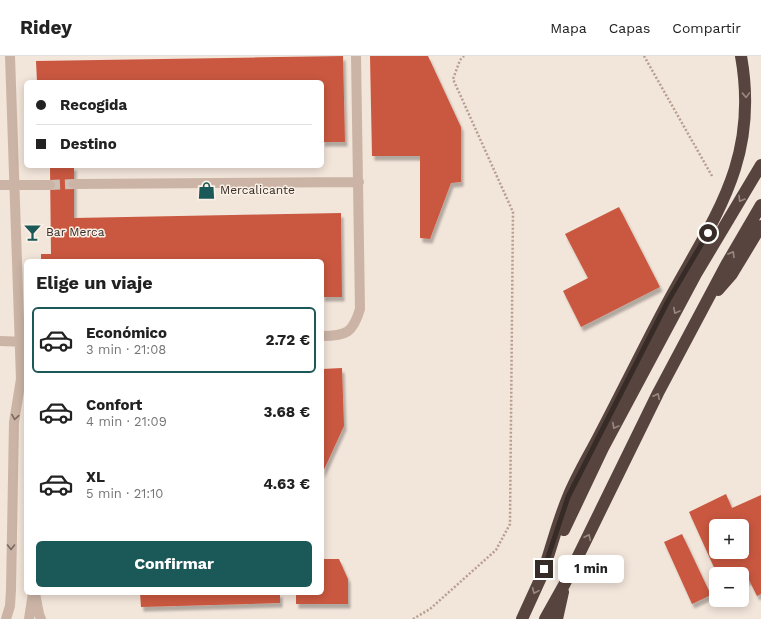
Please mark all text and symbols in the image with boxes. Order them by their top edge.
text: Ridey [20,16,72,39]
text: Mapa [550,20,587,36]
text: Capas [609,20,650,36]
text: Compartir [672,20,741,36]
one-way arrow [741,92,750,98]
text: Recogida [60,96,127,114]
text: Destino [60,135,117,153]
shop icon: Mercalicante [197,180,217,200]
place label: Mercalicante [220,183,295,197]
one-way arrow [738,195,746,202]
bar icon: Bar Merca [23,222,43,242]
route start [699,224,717,242]
place label: Bar Merca [46,225,105,239]
one-way arrow [727,251,735,258]
text: Elige un viaje [36,272,153,293]
one-way arrow [674,307,681,314]
icon: car [38,322,74,358]
text: Económico [86,324,167,342]
text: 2.72 € [266,331,310,349]
text: 3 min · 21:08 [86,342,166,357]
one-way arrow [652,392,660,400]
icon: car [38,394,74,430]
text: Confort [86,396,142,414]
text: 3.68 € [263,403,310,421]
one-way arrow [11,414,20,420]
text: 4 min · 21:09 [86,414,167,429]
one-way arrow [612,422,620,429]
icon: car [38,466,74,502]
text: XL [86,468,105,486]
text: 4.63 € [263,475,310,493]
text: 5 min · 21:10 [86,486,163,501]
map controls [709,519,749,607]
button: + [709,519,749,559]
one-way arrow [583,534,591,542]
button: Confirmar [36,541,312,587]
one-way arrow [7,544,16,550]
callout: 1 min [558,555,624,583]
route end [535,560,553,578]
text: 1 min [574,561,608,576]
button: − [709,567,749,607]
one-way arrow [532,586,540,594]

